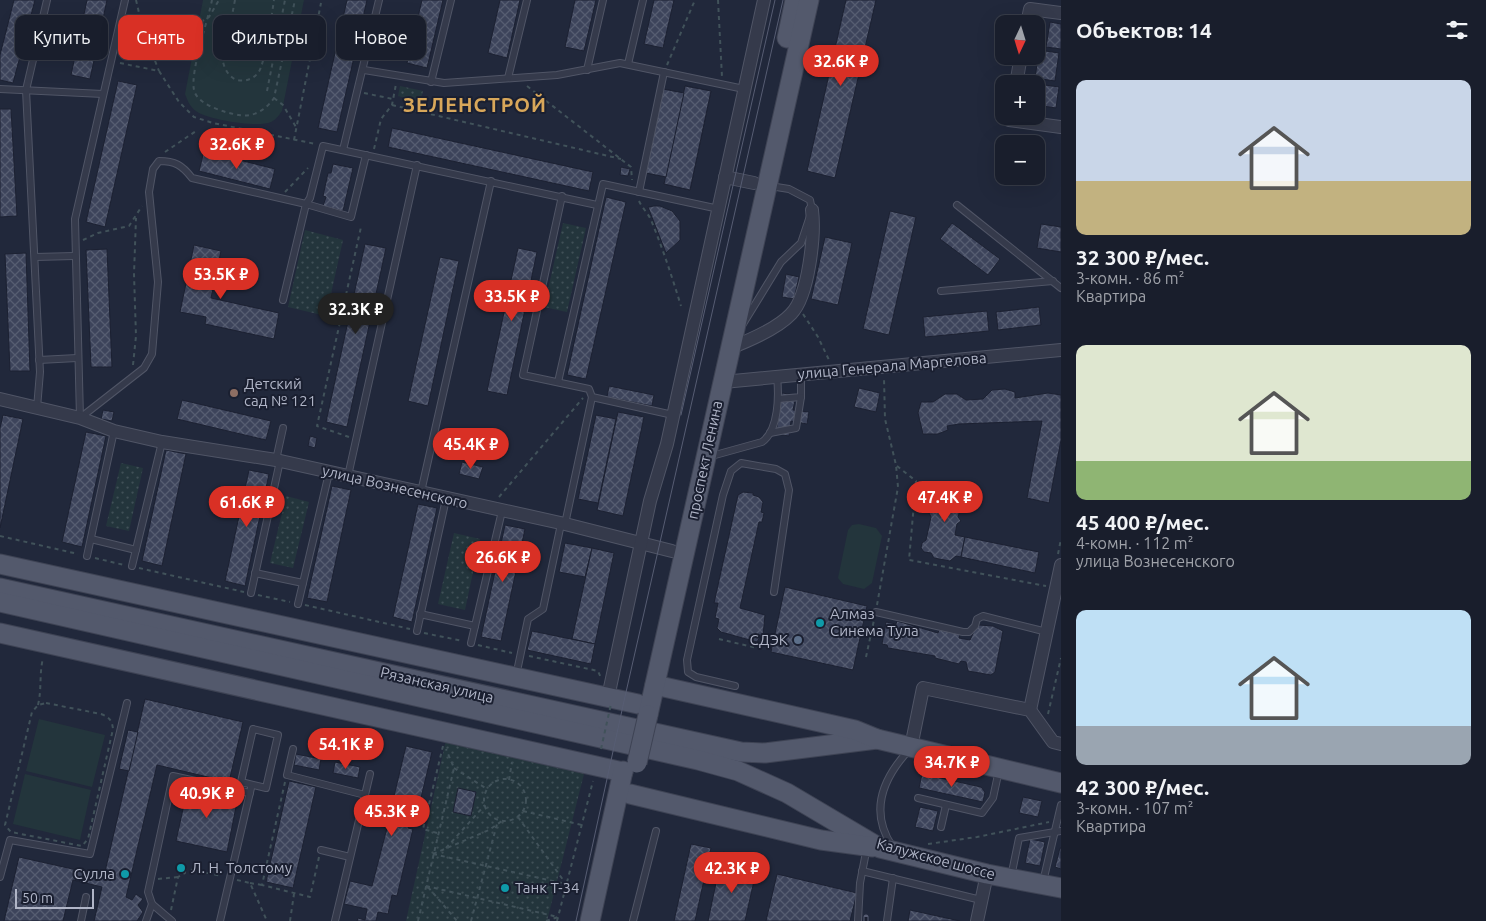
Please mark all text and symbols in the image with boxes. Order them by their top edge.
chip: Купить [15,15,108,60]
chip: Снять [118,15,203,60]
chip: Фильтры [213,15,326,60]
chip: Новое [336,15,426,60]
north arrow [995,15,1045,65]
map controls [995,15,1045,185]
icon: filters [1443,16,1471,44]
text: Объектов: 14 [1076,18,1212,42]
pin: 32.6K ₽ [795,44,887,87]
text: 32.6K ₽ [814,52,868,70]
button: + [995,75,1045,125]
district label: ЗЕЛЕНСТРОЙ [403,93,547,116]
icon: home [1229,113,1319,203]
pin: 32.6K ₽ [191,128,283,170]
text: 32.6K ₽ [210,135,264,153]
button: − [995,135,1045,185]
text: 32 300 ₽/мес. [1076,245,1209,269]
pin: 53.5K ₽ [175,258,267,300]
text: 53.5K ₽ [194,265,248,283]
text: 3-комн. · 86 m² [1076,269,1184,287]
pin: 33.5K ₽ [466,280,558,322]
text: 33.5K ₽ [485,287,539,305]
text: Квартира [1076,287,1146,305]
pin: 32.3K ₽ [310,292,402,335]
text: 32.3K ₽ [329,300,383,318]
street label: улица Генерала Маргелова [797,349,987,382]
place label: Детский сад № 121 [244,375,316,409]
icon: home [1229,378,1319,468]
marker: Детский сад № 121 [228,387,240,399]
street label: проспект Ленина [684,399,725,521]
pin: 45.4K ₽ [425,428,517,470]
text: 45.4K ₽ [444,435,498,453]
street label: улица Вознесенского [321,461,470,512]
pin: 47.4K ₽ [899,480,991,523]
pin: 61.6K ₽ [201,486,293,528]
text: 47.4K ₽ [918,488,972,506]
text: 61.6K ₽ [220,493,274,511]
text: 45 400 ₽/мес. [1076,510,1209,534]
text: 4-комн. · 112 m² [1076,534,1193,552]
pin: 26.6K ₽ [457,540,549,583]
text: 26.6K ₽ [476,548,530,566]
text: улица Вознесенского [1076,552,1235,570]
place label: Алмаз Синема Тула [830,605,919,639]
marker: Алмаз Синема Тула [814,617,826,629]
place label: СДЭК [750,631,788,648]
marker: СДЭК [792,634,804,646]
icon: home [1229,643,1319,733]
street label: Рязанская улица [379,663,495,706]
pin: 54.1K ₽ [300,728,392,770]
text: 54.1K ₽ [319,735,373,753]
pin: 34.7K ₽ [906,746,998,788]
text: 34.7K ₽ [925,753,979,771]
text: 42 300 ₽/мес. [1076,775,1209,799]
pin: 40.9K ₽ [161,776,253,819]
text: 40.9K ₽ [180,784,234,802]
pin: 45.3K ₽ [346,794,438,837]
text: 3-комн. · 107 m² [1076,799,1193,817]
text: 45.3K ₽ [365,802,419,820]
text: Квартира [1076,817,1146,835]
street label: Калужское шоссе [875,835,997,882]
pin: 42.3K ₽ [686,852,778,894]
place label: Л. Н. Толстому [191,859,292,876]
text: 42.3K ₽ [705,859,759,877]
marker: Л. Н. Толстому [175,862,187,874]
place label: Сулла [74,865,115,882]
marker: Сулла [119,868,131,880]
place label: Танк Т-34 [515,879,579,896]
marker: Танк Т-34 [499,882,511,894]
scale bar [15,886,94,909]
text: 50 m [22,890,53,906]

